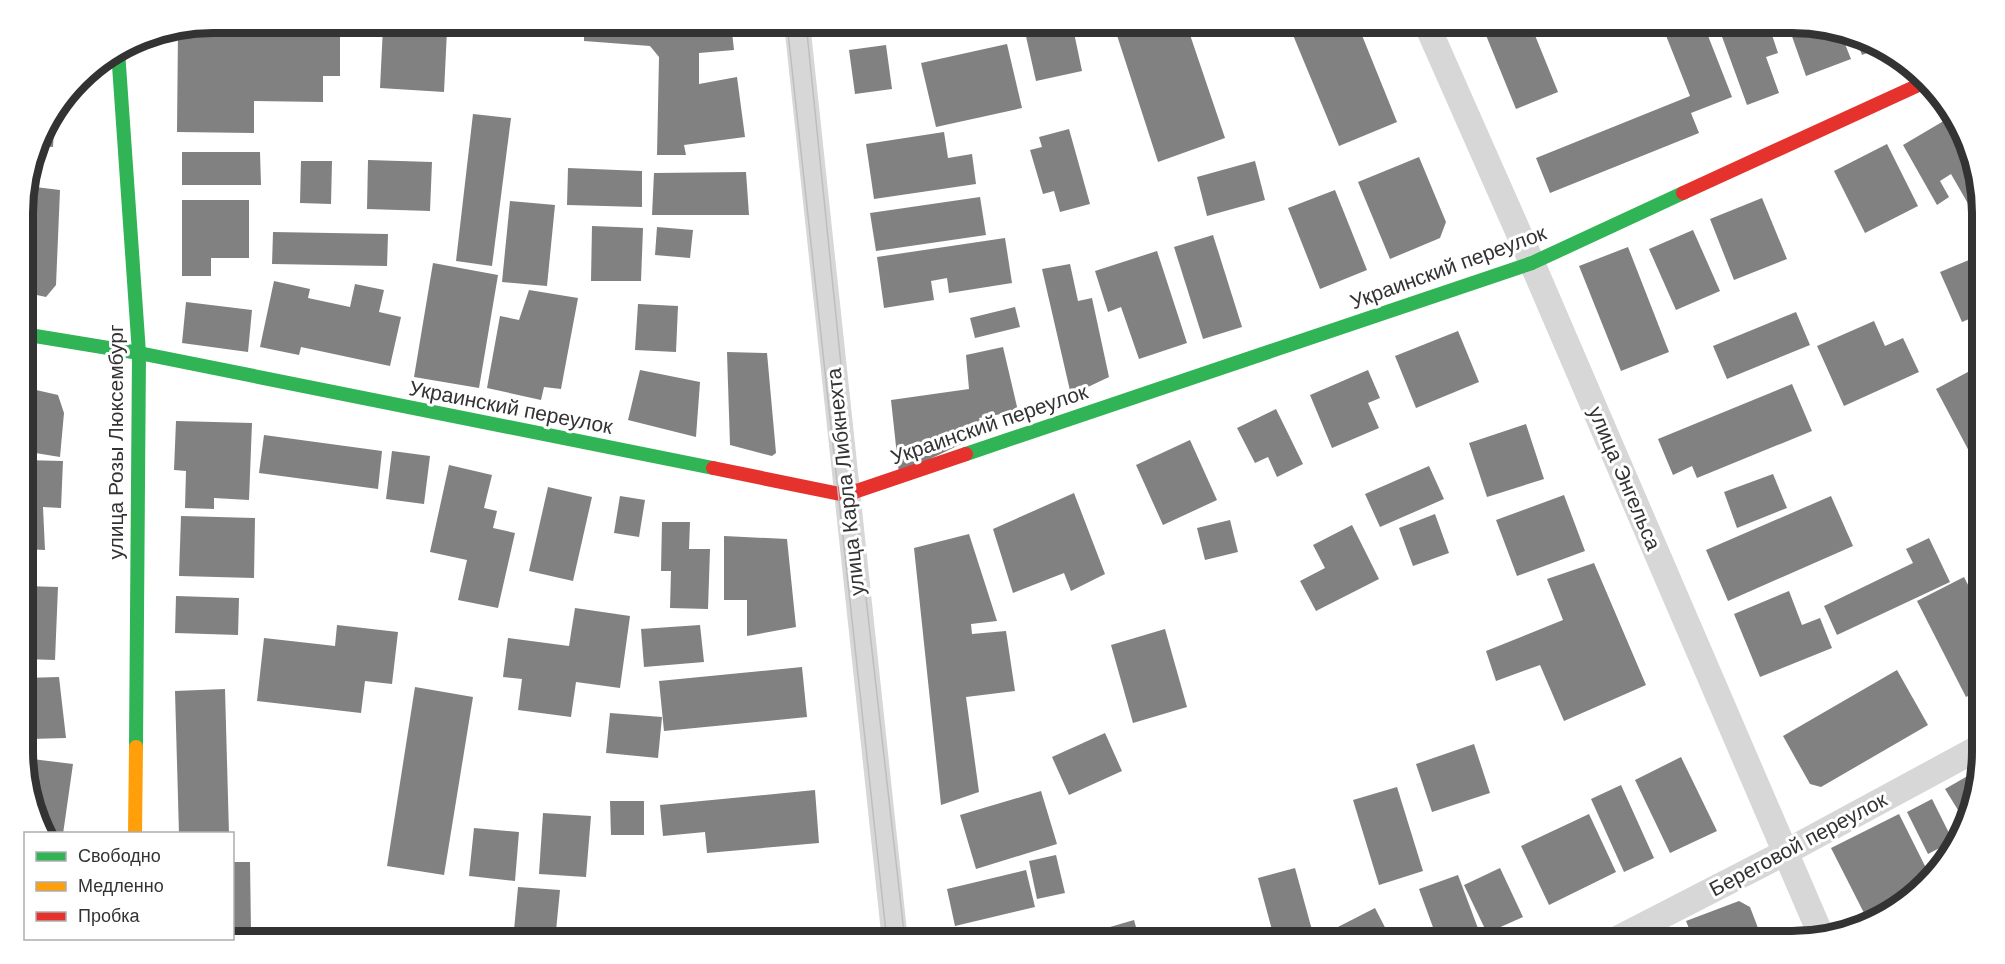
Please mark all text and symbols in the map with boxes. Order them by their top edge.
street label: Украинский переулок [1347,221,1550,313]
street label: улица Розы Люксембург [104,324,127,560]
street label: улица Карла Либкнехта [822,367,868,597]
street label: Украинский переулок [407,376,615,438]
street label: Украинский переулок [887,379,1091,469]
street label: улица Энгельса [1584,403,1666,554]
street label: Береговой переулок [1705,787,1891,900]
legend [24,832,234,940]
text: Свободно [78,846,161,866]
text: Медленно [78,876,164,896]
text: Пробка [78,906,141,926]

